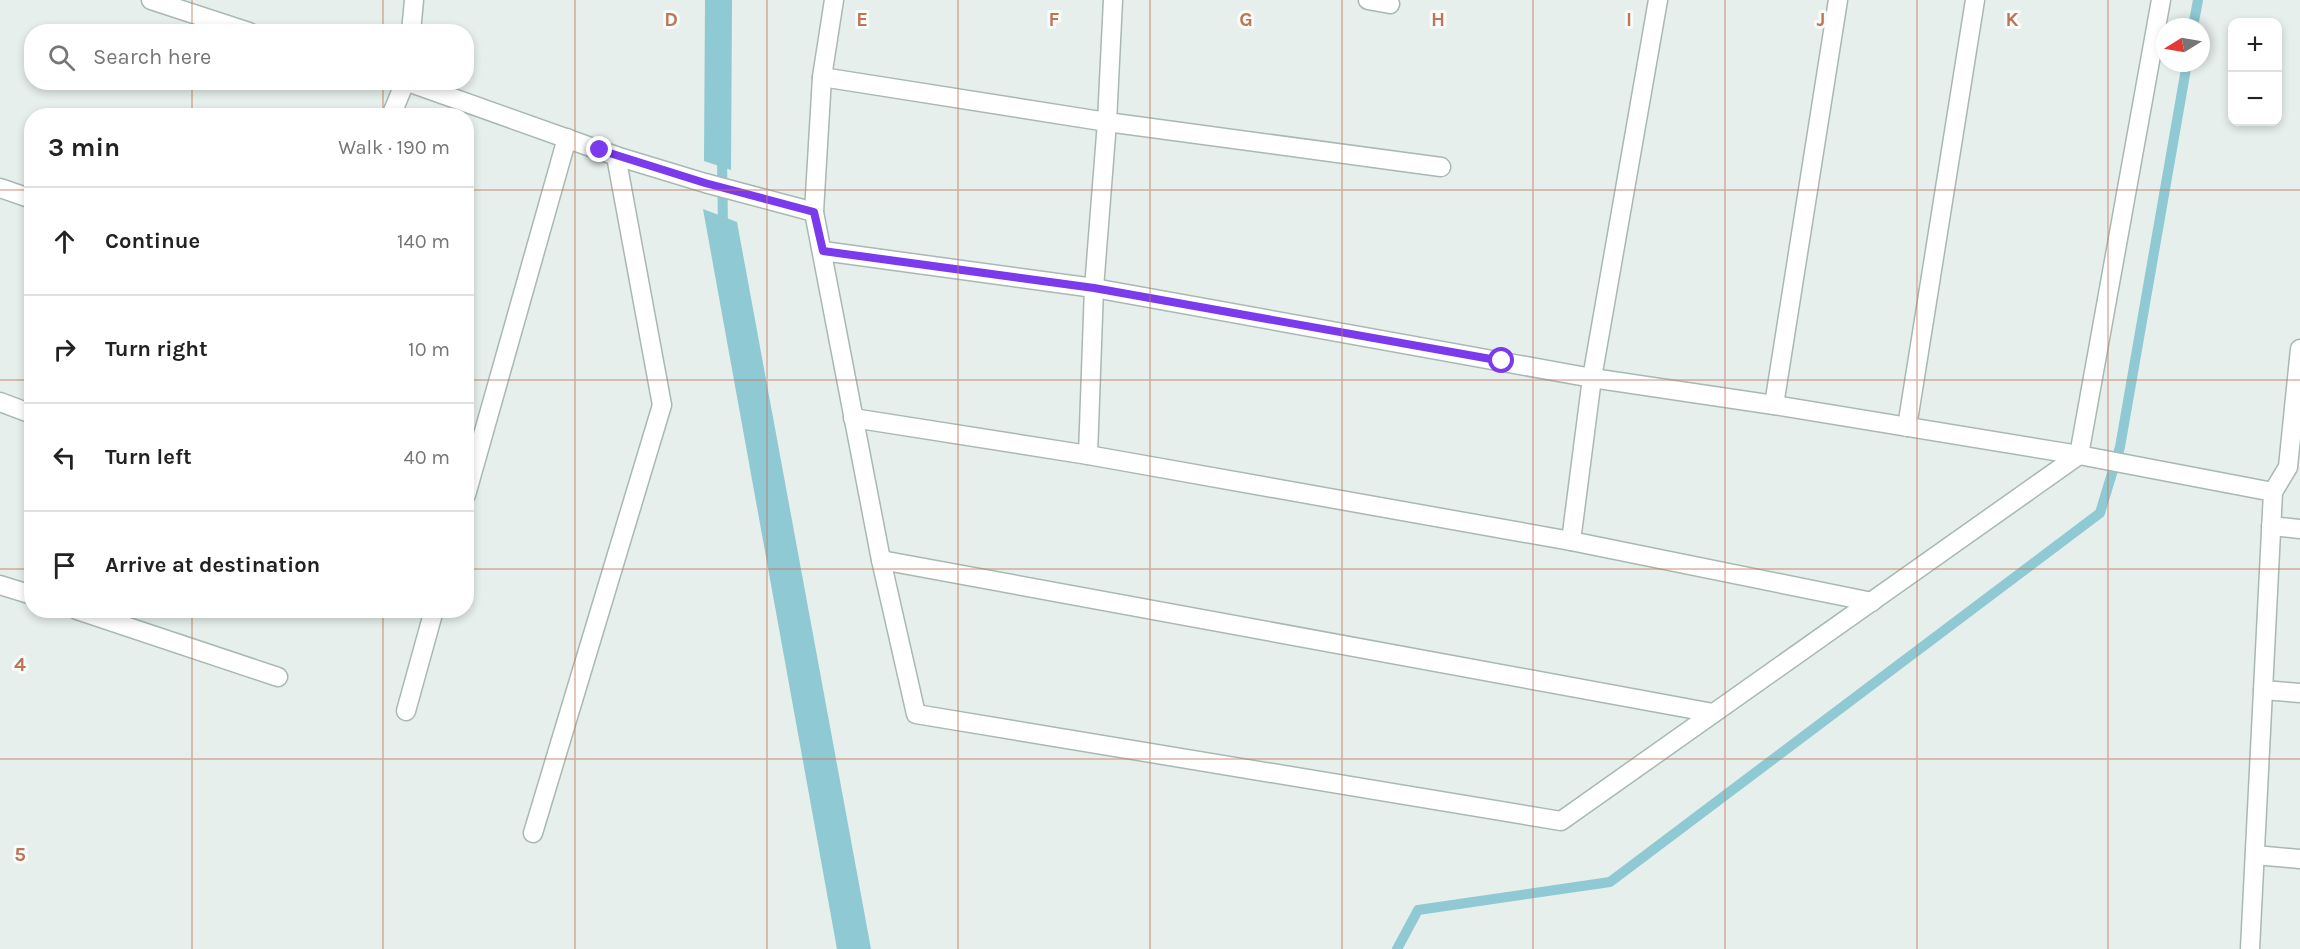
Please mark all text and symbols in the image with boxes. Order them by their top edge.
text: D [664,8,678,31]
text: E [856,8,868,31]
text: F [1049,8,1060,31]
text: G [1239,8,1253,31]
text: H [1431,8,1445,31]
text: I [1626,8,1632,31]
text: J [1817,8,1825,31]
text: K [2005,8,2019,31]
north arrow [2156,18,2210,72]
map controls [2228,18,2282,126]
button: + [2228,18,2282,72]
search box [24,24,474,90]
icon: search [45,41,78,74]
text: Search here [93,44,211,70]
button: − [2228,72,2282,126]
text: 3 min [48,132,120,163]
text: Walk · 190 m [338,136,450,159]
route end [586,136,612,162]
icon: ahead [48,225,81,258]
text: Continue [105,228,200,254]
text: 140 m [397,230,450,253]
icon: right [48,333,81,366]
text: Turn right [105,336,208,362]
text: 10 m [408,338,450,361]
route start [1488,347,1514,373]
icon: left [48,441,81,474]
text: Turn left [105,444,192,470]
text: 40 m [404,446,450,469]
icon: arrive [48,549,81,582]
text: Arrive at destination [105,552,320,578]
text: 4 [14,653,26,676]
text: 5 [14,843,26,866]

